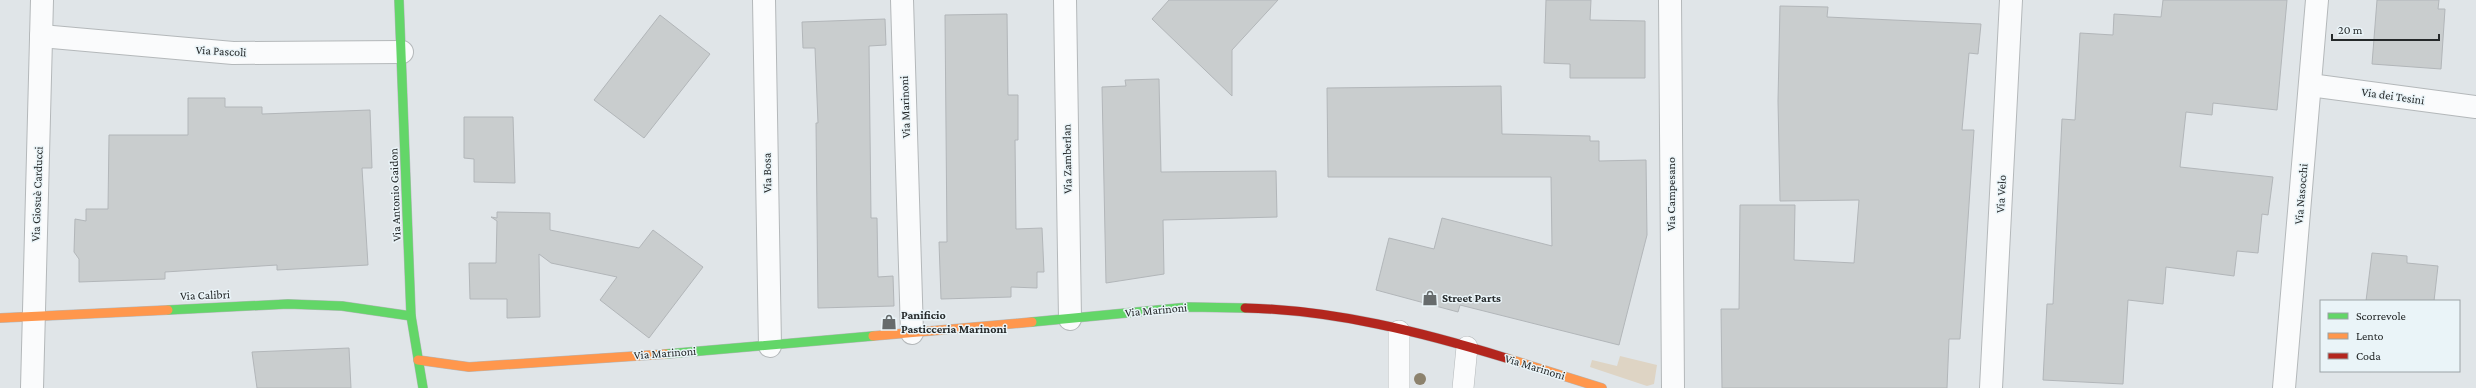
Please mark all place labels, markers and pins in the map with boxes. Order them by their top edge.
shop icon: Street Parts [1421,289,1439,307]
place label: Street Parts [1442,291,1501,305]
place label: Panificio Pasticceria Marinoni [901,308,1007,336]
shop icon: Panificio Pasticceria Marinoni [880,313,898,331]

